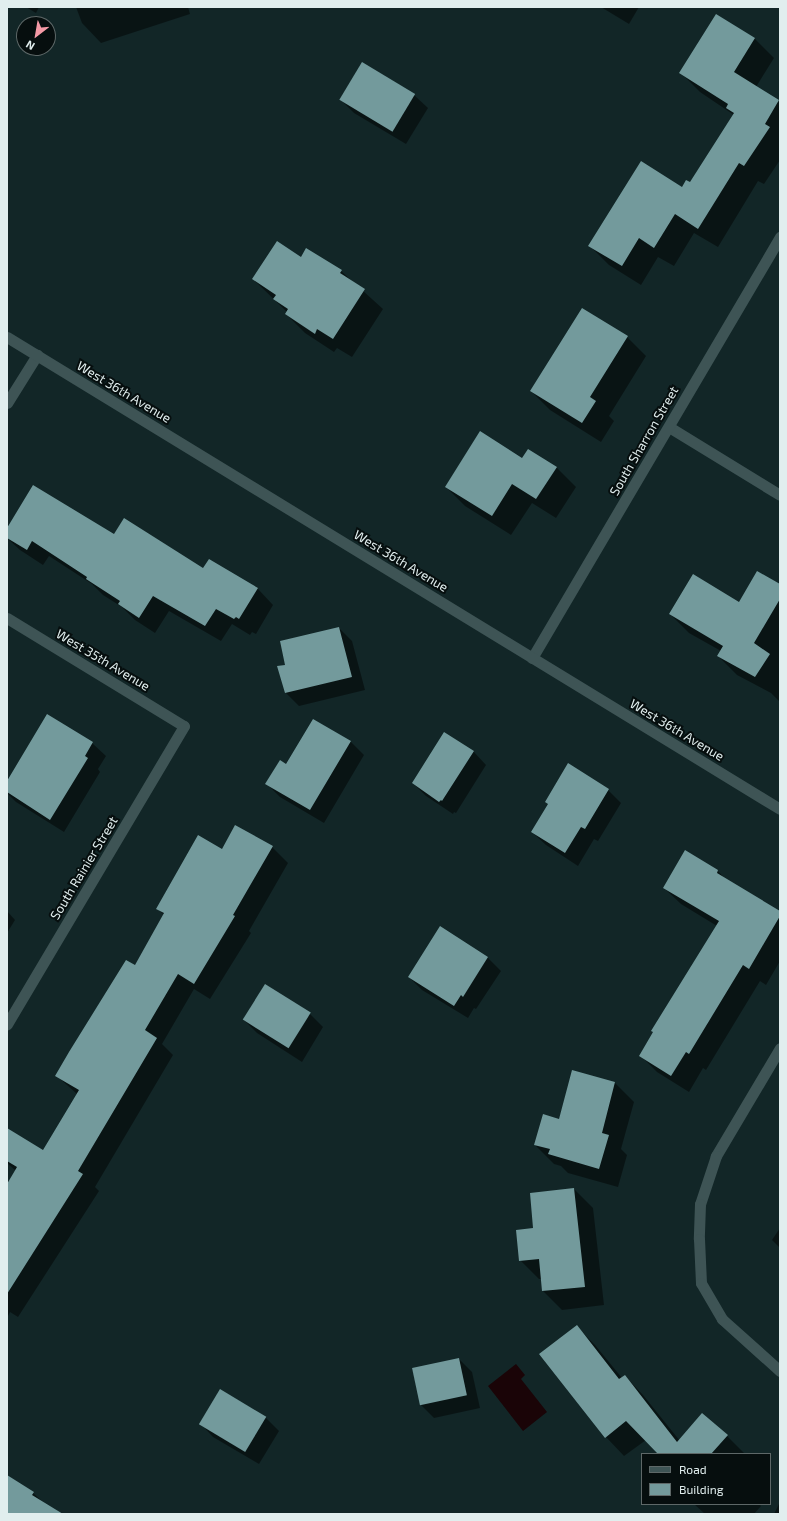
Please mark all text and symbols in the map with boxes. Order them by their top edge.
north arrow [16,16,56,56]
text: N [23,38,37,53]
street label: West 36th Avenue [74,358,174,426]
street label: South Sharron Street [606,384,682,498]
street label: West 36th Avenue [351,527,451,595]
street label: West 35th Avenue [53,626,153,694]
street label: West 36th Avenue [627,696,727,764]
street label: South Rainier Street [47,813,121,923]
legend [641,1453,771,1505]
text: Road [679,1462,707,1476]
text: Building [679,1482,723,1496]

